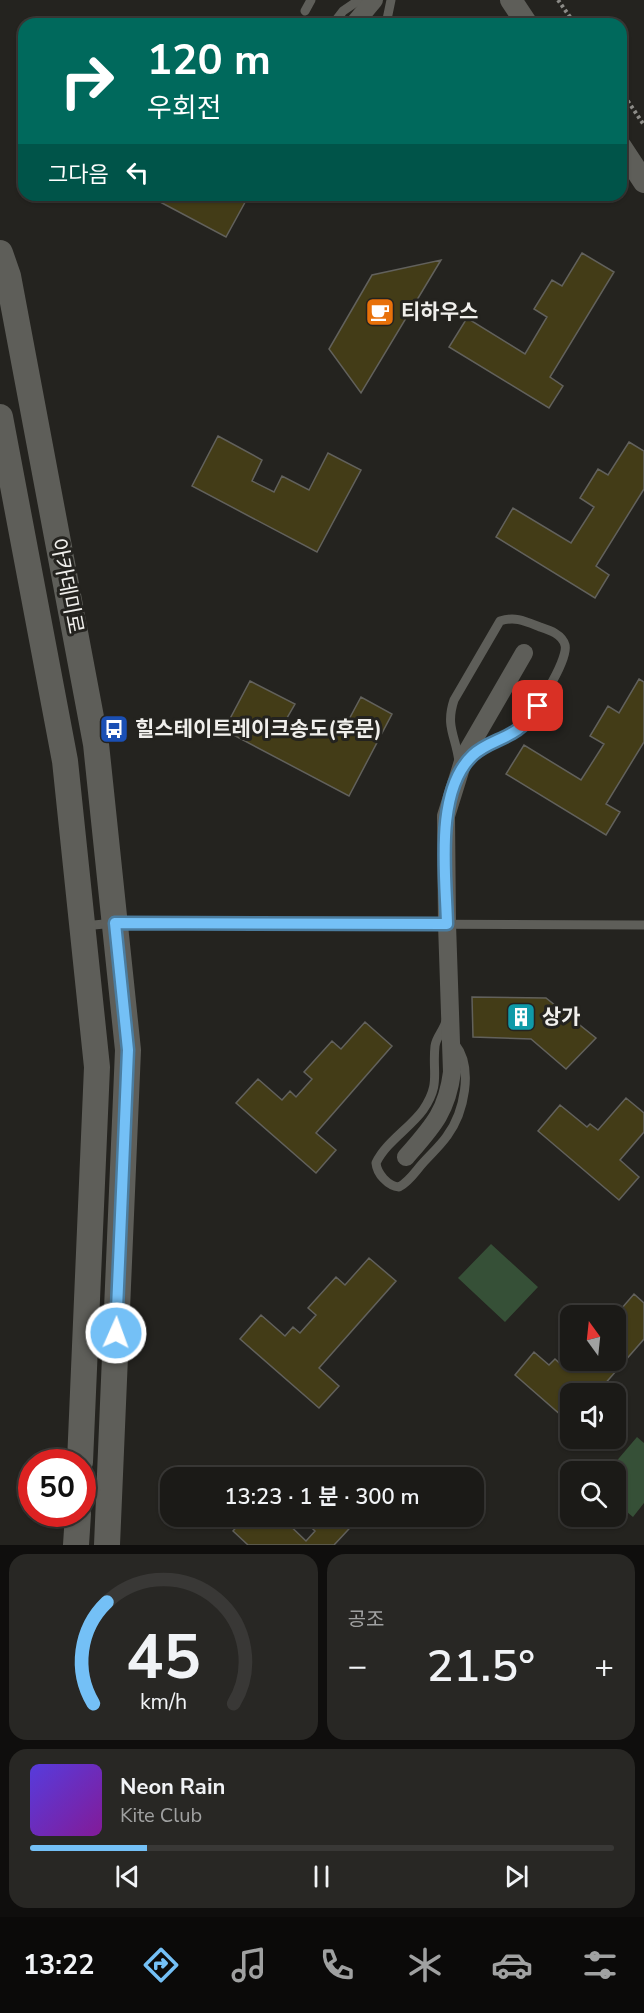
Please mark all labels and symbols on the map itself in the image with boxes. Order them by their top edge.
cafe icon: 티하우스 [364,296,396,328]
place label: 티하우스 [401,298,478,326]
street label: 아카데미로 [44,536,90,636]
pin [512,680,563,731]
bus stop icon: 힐스테이트레이크송도(후문) [98,713,130,745]
place label: 힐스테이트레이크송도(후문) [135,715,382,743]
building icon: 상가 [505,1001,537,1033]
place label: 상가 [542,1003,581,1031]
position arrow [84,1301,148,1365]
north arrow [560,1305,626,1371]
speed limit sign: 50 [18,1449,96,1527]

